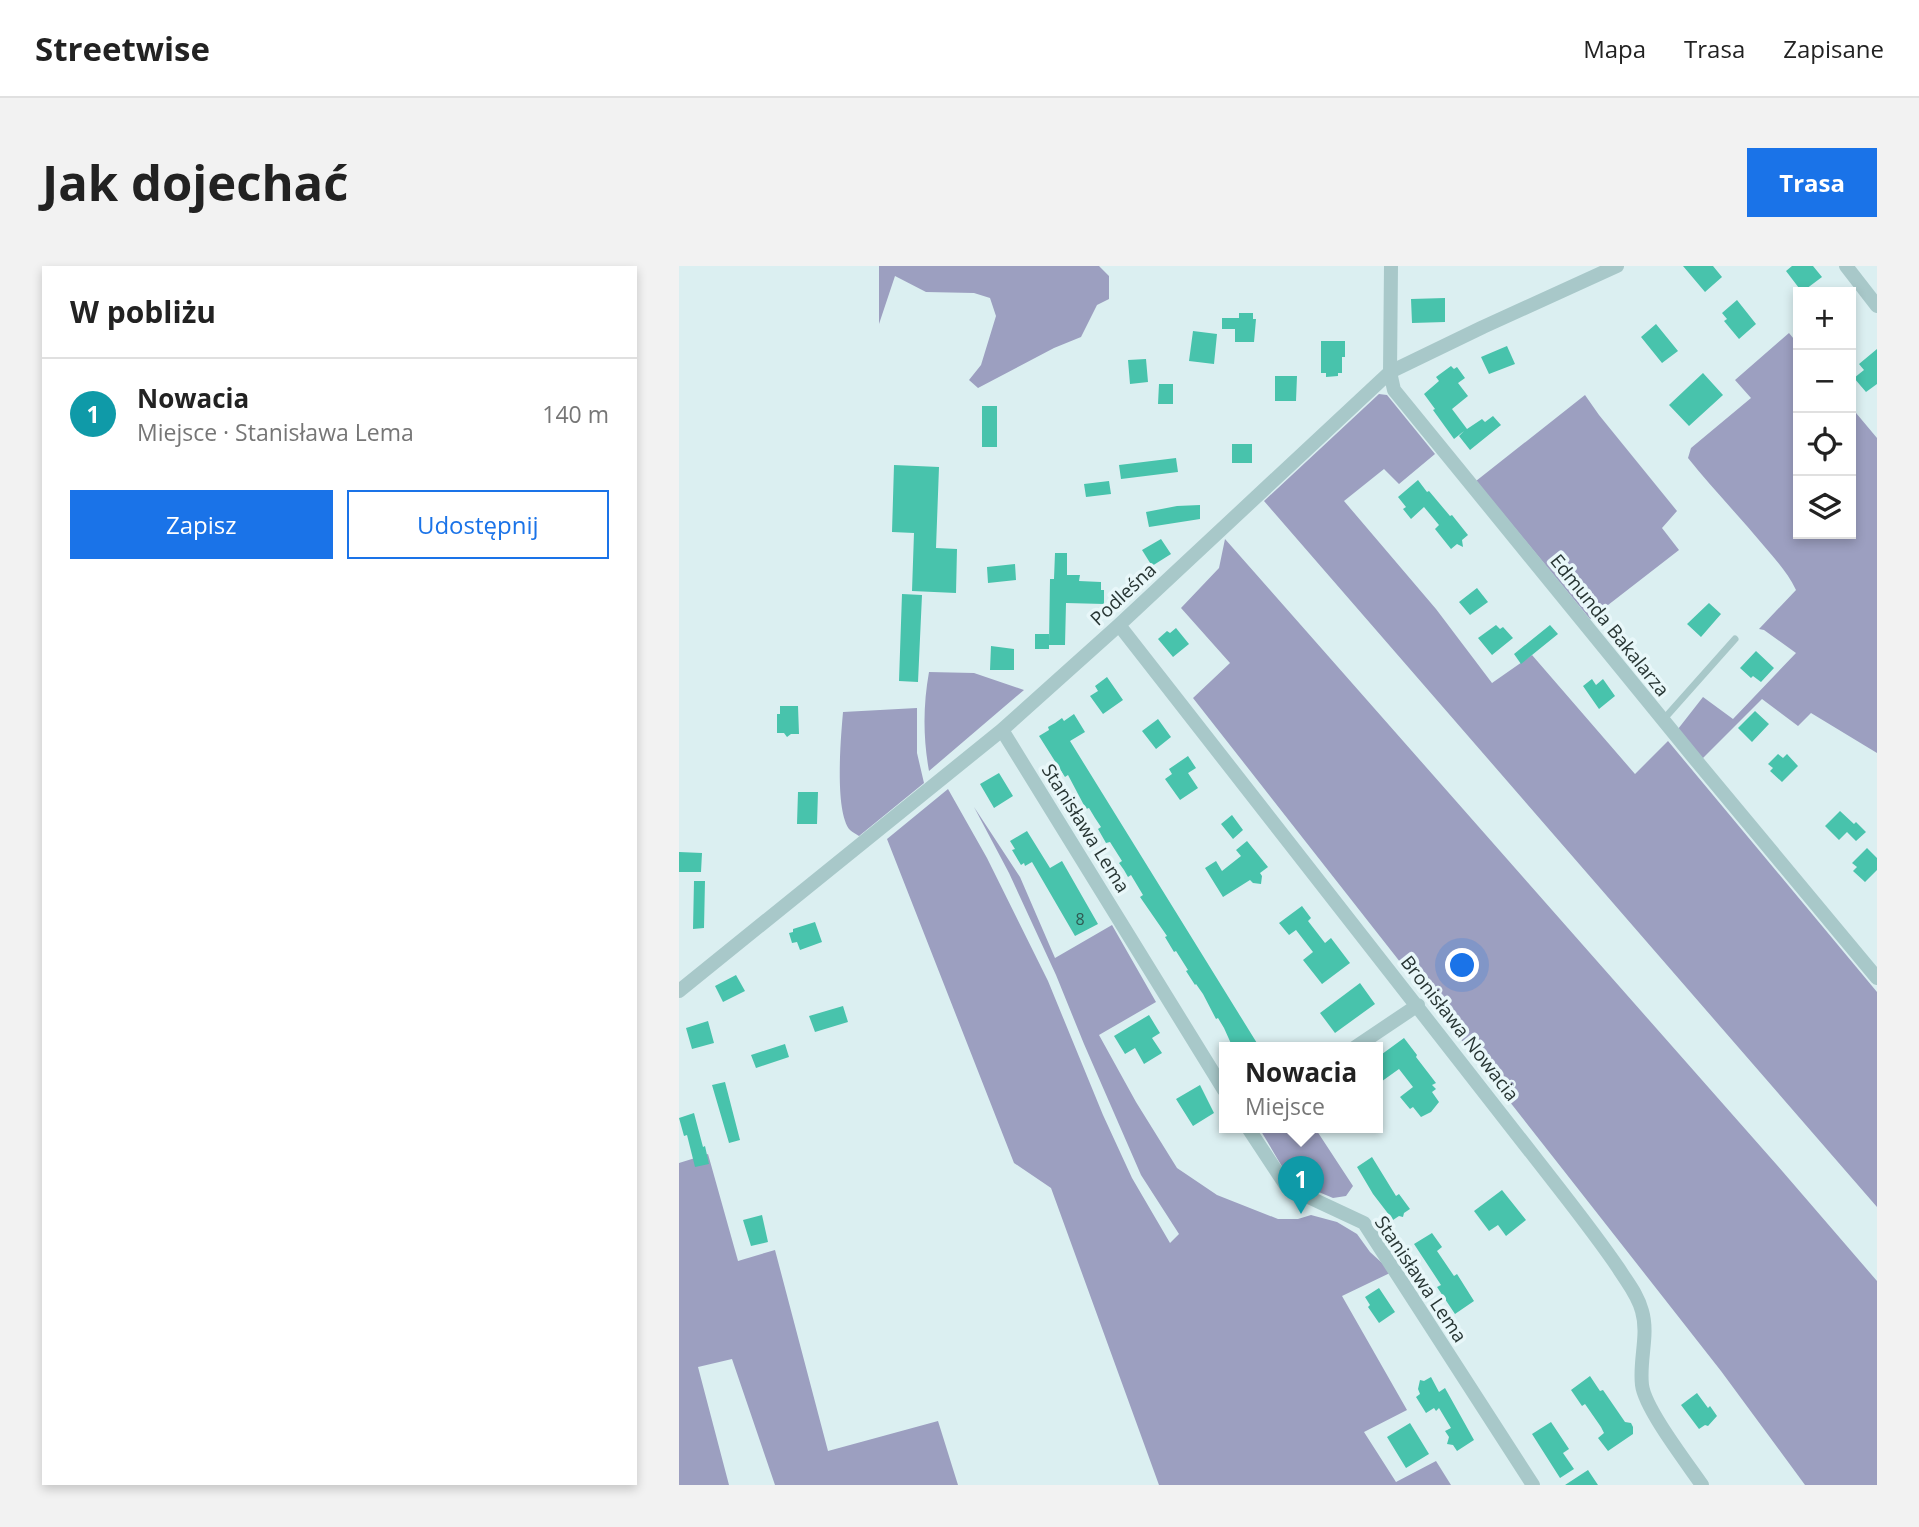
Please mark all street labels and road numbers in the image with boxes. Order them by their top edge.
street label: Edmunda Bakalarza [1544,548,1676,702]
street label: Podleśna [1084,557,1162,631]
street label: Stanisława Lema [1036,759,1136,897]
street label: Bronisława Nowacia [1395,950,1525,1106]
street label: Stanisława Lema [1369,1211,1473,1347]

